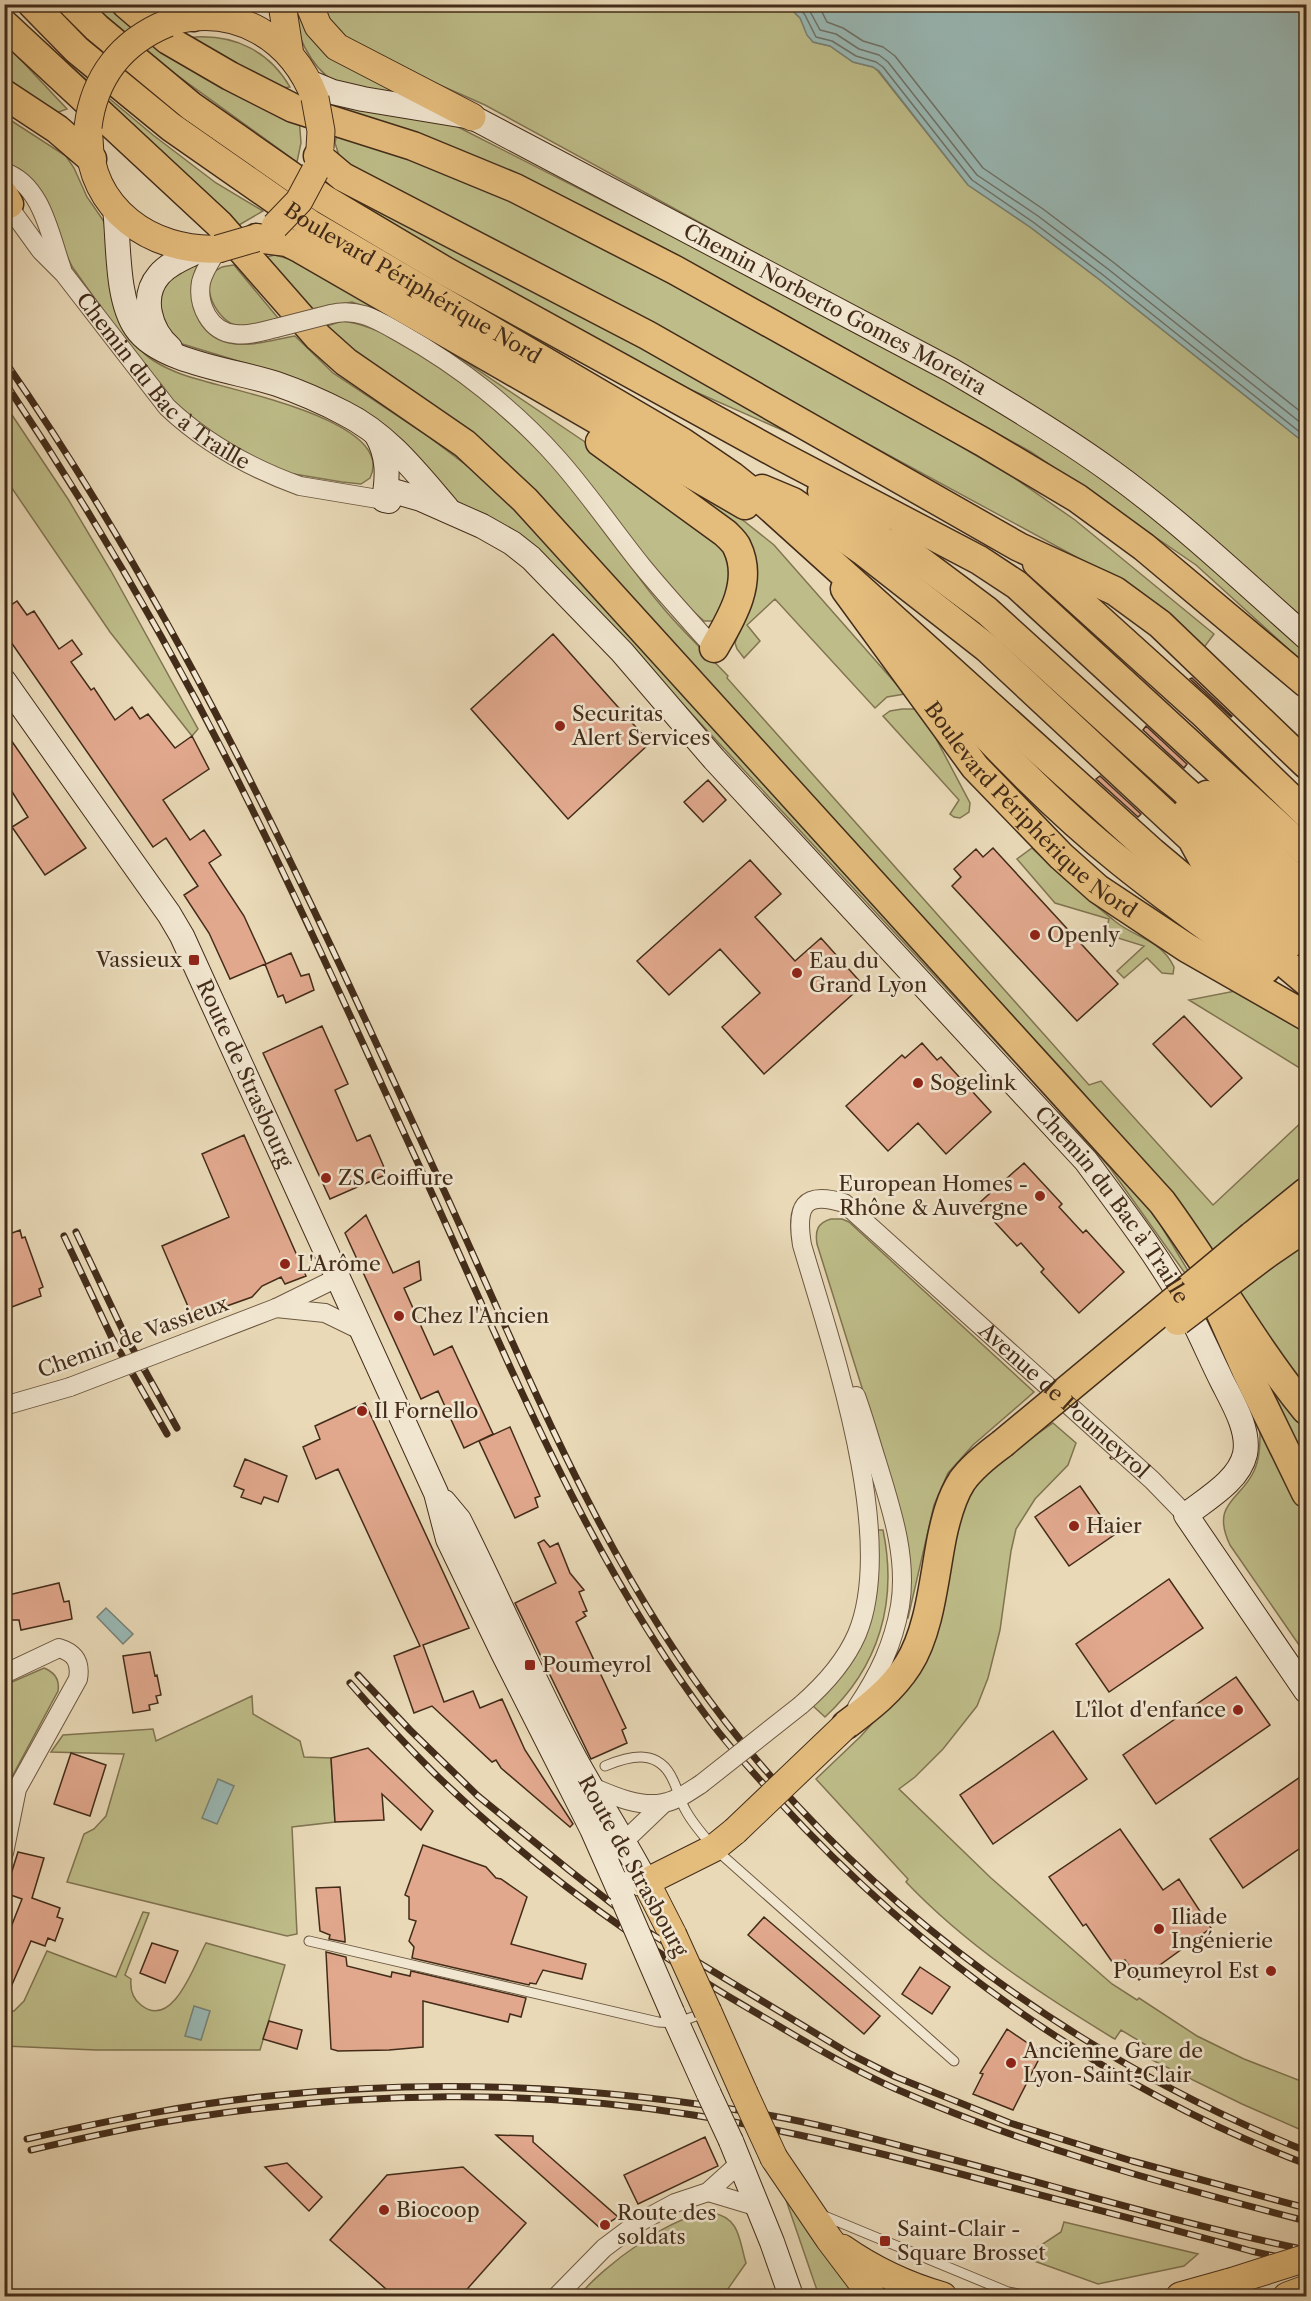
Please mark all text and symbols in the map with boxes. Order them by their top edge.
street label: Boulevard Périphérique Nord [280,197,546,369]
street label: Chemin Norberto Gomes Moreira [679,218,992,400]
street label: Chemin du Bac à Traille [71,288,254,474]
street label: Boulevard Périphérique Nord [920,697,1142,923]
place label: Securitas Alert Services [571,701,710,750]
marker: Securitas Alert Services [553,719,567,733]
place label: Openly [1047,922,1120,947]
marker: Openly [1028,928,1042,942]
place label: Vassieux [95,947,183,972]
place label: Eau du Grand Lyon [809,948,927,997]
marker: Vassieux [187,953,201,967]
marker: Eau du Grand Lyon [790,966,804,980]
street label: Route de Strasbourg [192,975,299,1172]
place label: Sogelink [930,1070,1017,1095]
marker: Sogelink [911,1076,925,1090]
street label: Chemin du Bac à Traille [1030,1101,1194,1307]
place label: ZS Coiffure [338,1165,454,1190]
marker: ZS Coiffure [319,1171,333,1185]
place label: European Homes - Rhône & Auvergne [839,1171,1028,1220]
marker: European Homes - Rhône & Auvergne [1033,1189,1047,1203]
place label: L'Arôme [297,1251,381,1276]
marker: L'Arôme [278,1257,292,1271]
street label: Chemin de Vassieux [34,1290,232,1383]
place label: Chez l'Ancien [411,1303,549,1328]
marker: Chez l'Ancien [392,1309,406,1323]
street label: Avenue de Poumeyrol [973,1317,1154,1483]
place label: Il Fornello [374,1398,478,1423]
marker: Il Fornello [355,1404,369,1418]
place label: Haier [1086,1513,1142,1538]
marker: Haier [1067,1519,1081,1533]
place label: Poumeyrol [542,1652,651,1677]
marker: Poumeyrol [523,1658,537,1672]
place label: L'îlot d'enfance [1074,1697,1226,1722]
marker: L'îlot d'enfance [1231,1703,1245,1717]
street label: Route de Strasbourg [573,1771,694,1961]
place label: Iliade Ingénierie [1171,1904,1273,1953]
marker: Iliade Ingénierie [1152,1922,1166,1936]
place label: Poumeyrol Est [1113,1958,1260,1983]
marker: Poumeyrol Est [1264,1964,1278,1978]
place label: Ancienne Gare de Lyon-Saint-Clair [1022,2038,1203,2087]
marker: Ancienne Gare de Lyon-Saint-Clair [1004,2056,1018,2070]
place label: Biocoop [396,2197,480,2222]
place label: Route des soldats [617,2200,716,2249]
marker: Biocoop [377,2203,391,2217]
place label: Saint-Clair - Square Brosset [897,2216,1046,2265]
marker: Route des soldats [598,2218,612,2232]
marker: Saint-Clair - Square Brosset [878,2234,892,2248]

